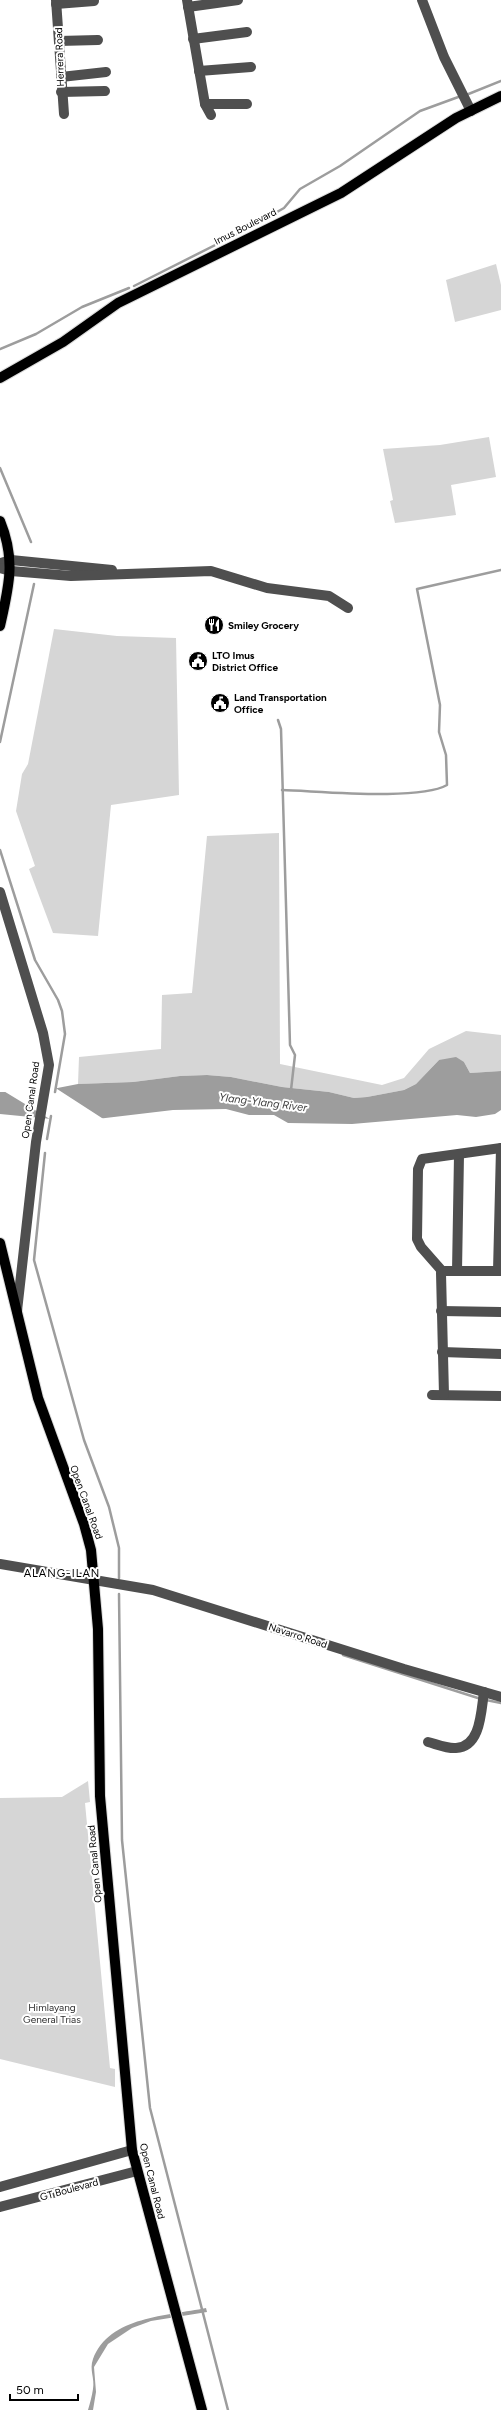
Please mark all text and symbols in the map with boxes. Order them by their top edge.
street label: Herrera Road [52,27,67,87]
street label: Imus Boulevard [212,205,279,248]
restaurant icon: Smiley Grocery [203,614,225,636]
place label: Smiley Grocery [228,619,299,632]
place label: LTO Imus District Office [212,649,278,674]
public building icon: LTO Imus District Office [187,650,209,672]
place label: Land Transportation Office [234,691,327,716]
public building icon: Land Transportation Office [209,692,231,714]
street label: Open Canal Road [19,1060,42,1140]
water label: Ylang-Ylang River [218,1091,309,1114]
street label: Open Canal Road [67,1463,106,1541]
district label: ALANG-ILAN [24,1567,100,1580]
street label: Navarro Road [267,1620,329,1651]
street label: Open Canal Road [85,1824,104,1903]
park label: Himlayang General Trias [23,2001,81,2026]
street label: Open Canal Road [137,2142,168,2221]
street label: GT Boulevard [38,2175,100,2204]
scale bar [10,2376,78,2402]
text: 50 m [16,2383,44,2397]

